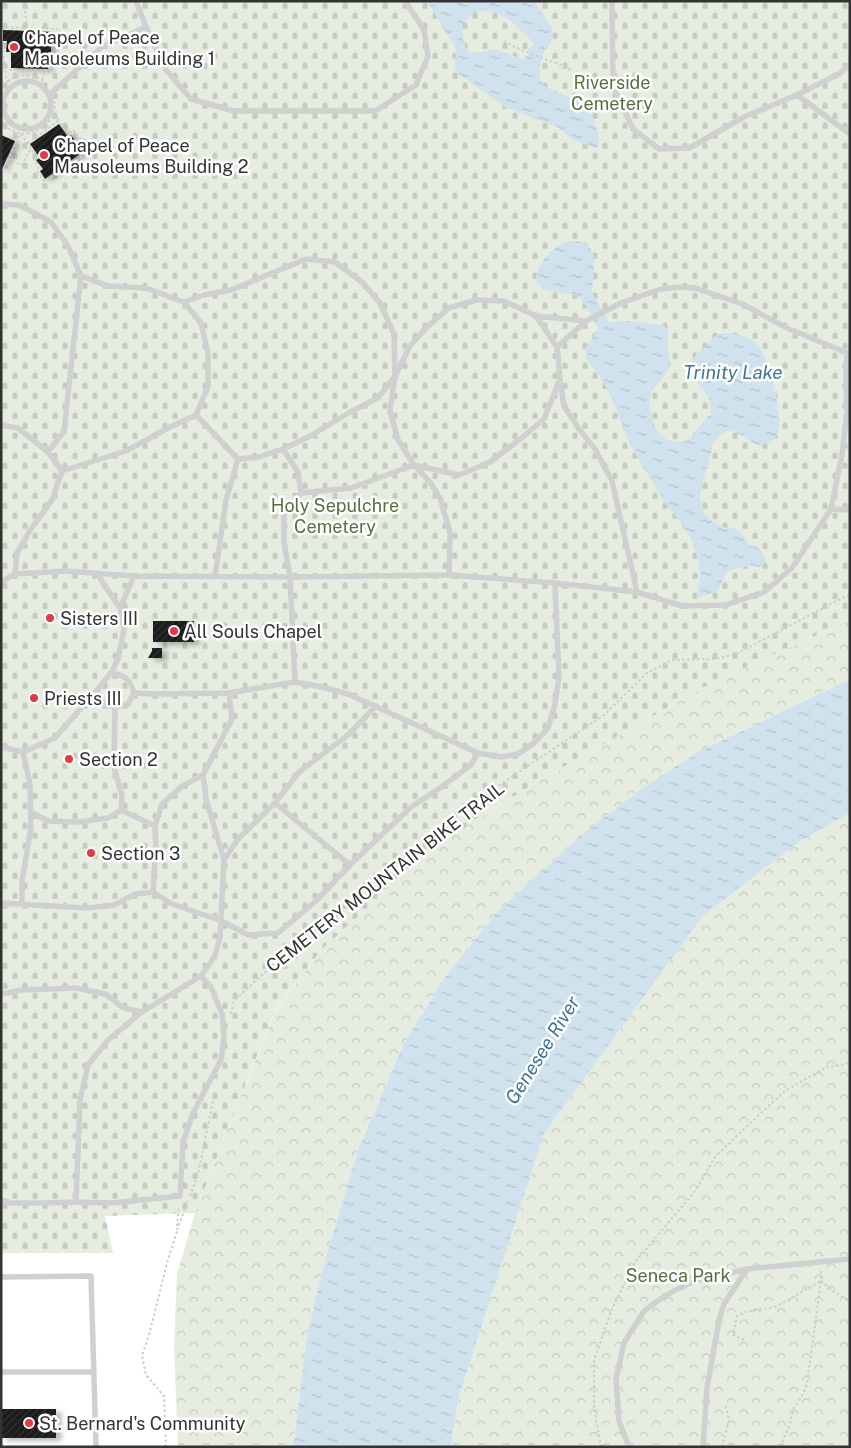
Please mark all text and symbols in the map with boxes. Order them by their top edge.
place label: Chapel of Peace Mausoleums Building 1 [24,27,215,69]
marker: Chapel of Peace Mausoleums Building 1 [8,41,20,53]
park label: Riverside Cemetery [571,72,653,114]
place label: Chapel of Peace Mausoleums Building 2 [54,135,249,177]
marker: Chapel of Peace Mausoleums Building 2 [38,149,50,161]
water label: Trinity Lake [683,361,783,383]
park label: Holy Sepulchre Cemetery [271,495,399,537]
place label: Sisters III [60,608,138,629]
marker: Sisters III [44,612,56,624]
place label: All Souls Chapel [184,621,322,642]
marker: All Souls Chapel [168,625,180,637]
place label: Priests III [44,688,122,709]
marker: Priests III [28,692,40,704]
place label: Section 2 [79,749,158,770]
marker: Section 2 [63,753,75,765]
street label: CEMETERY MOUNTAIN BIKE TRAIL [262,777,508,977]
place label: Section 3 [101,843,180,864]
marker: Section 3 [85,847,97,859]
water label: Genesee River [500,992,584,1108]
park label: Seneca Park [625,1265,731,1286]
place label: St. Bernard's Community [39,1413,246,1434]
marker: St. Bernard's Community [23,1417,35,1429]

